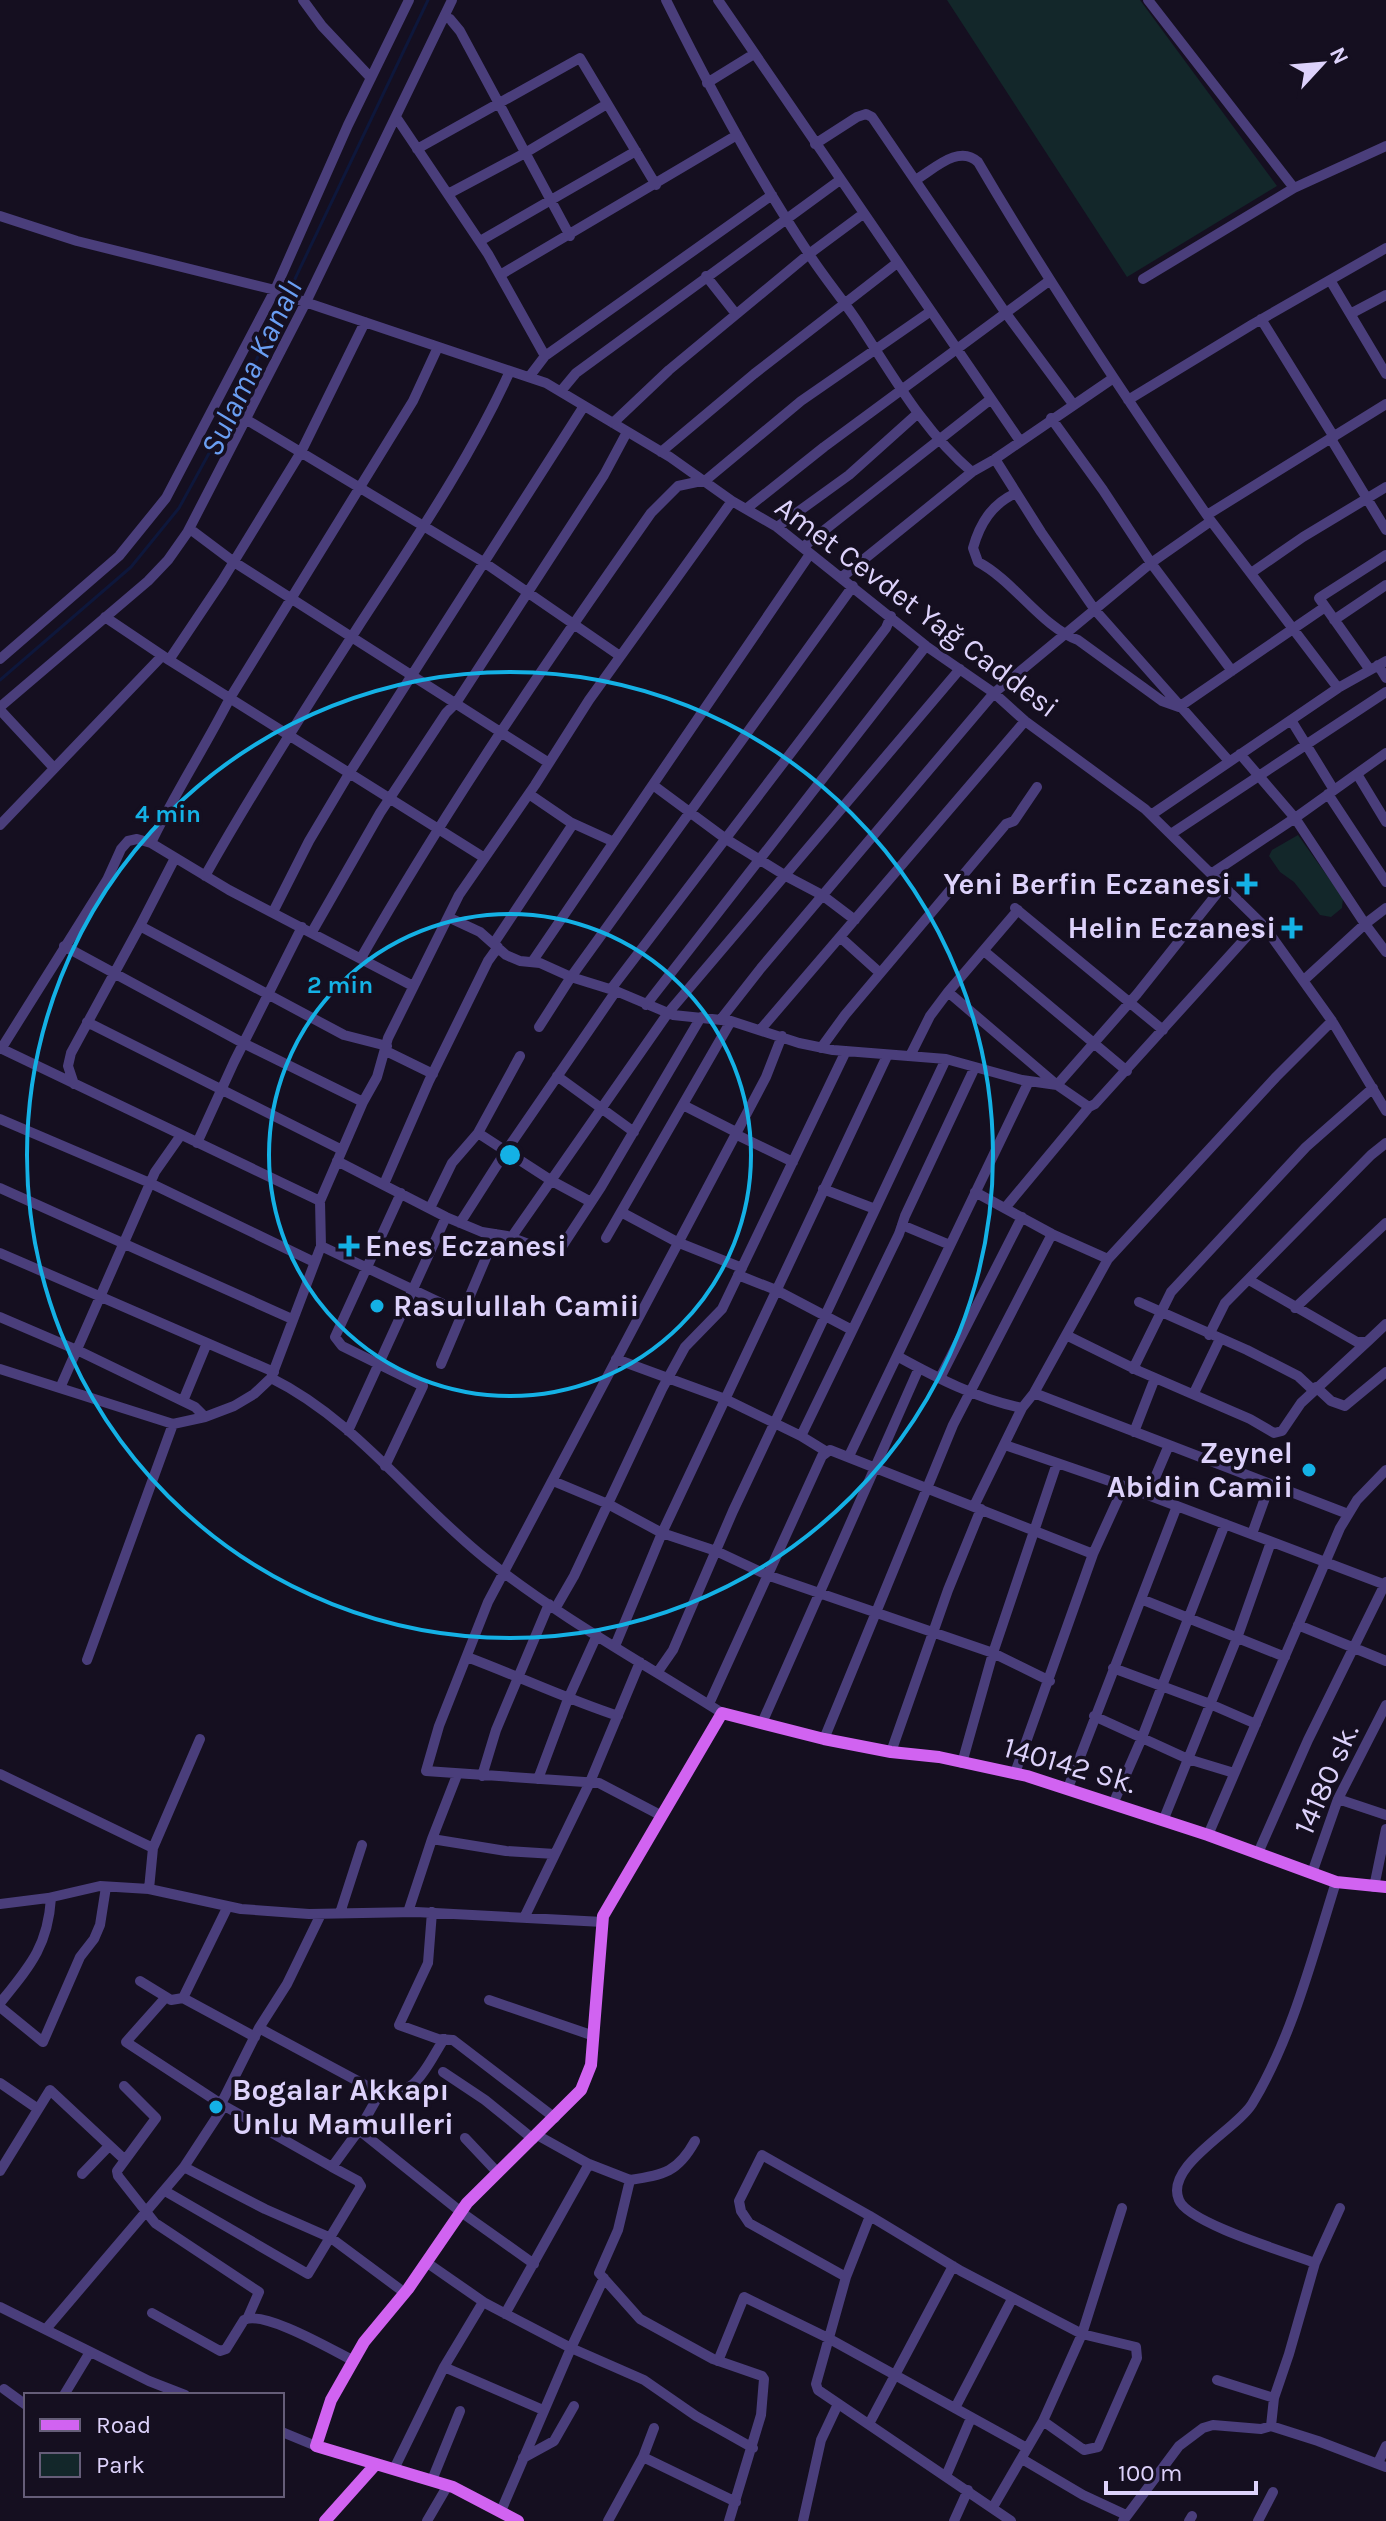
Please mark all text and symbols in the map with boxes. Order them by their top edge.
north arrow [1282,24,1362,104]
text: N [1324,43,1354,68]
water label: Sulama Kanalı [193,272,310,462]
street label: Amet Cevdet Yağ Caddesi [768,489,1066,725]
text: 4 min [135,800,201,828]
place label: Yeni Berfin Eczanesi [943,866,1231,902]
marker: Yeni Berfin Eczanesi [1238,875,1256,893]
place label: Helin Eczanesi [1068,910,1276,946]
marker: Helin Eczanesi [1283,919,1301,937]
text: 2 min [307,971,373,999]
centre of rings [496,1141,524,1169]
place label: Enes Eczanesi [365,1228,567,1264]
marker: Enes Eczanesi [340,1237,358,1255]
place label: Rasulullah Camii [393,1288,639,1324]
marker: Rasulullah Camii [368,1297,386,1315]
place label: Zeynel Abidin Camii [1107,1435,1293,1505]
marker: Zeynel Abidin Camii [1300,1461,1318,1479]
street label: 14180 sk. [1286,1718,1366,1840]
street label: 140142 Sk. [1000,1729,1140,1801]
place label: Bogalar Akkapı Unlu Mamulleri [232,2072,454,2142]
marker: Bogalar Akkapı Unlu Mamulleri [207,2098,225,2116]
legend [24,2393,284,2497]
text: Road [96,2411,151,2439]
scale bar [1106,2445,1256,2495]
text: Park [96,2451,145,2479]
text: 100 m [1118,2459,1183,2487]

